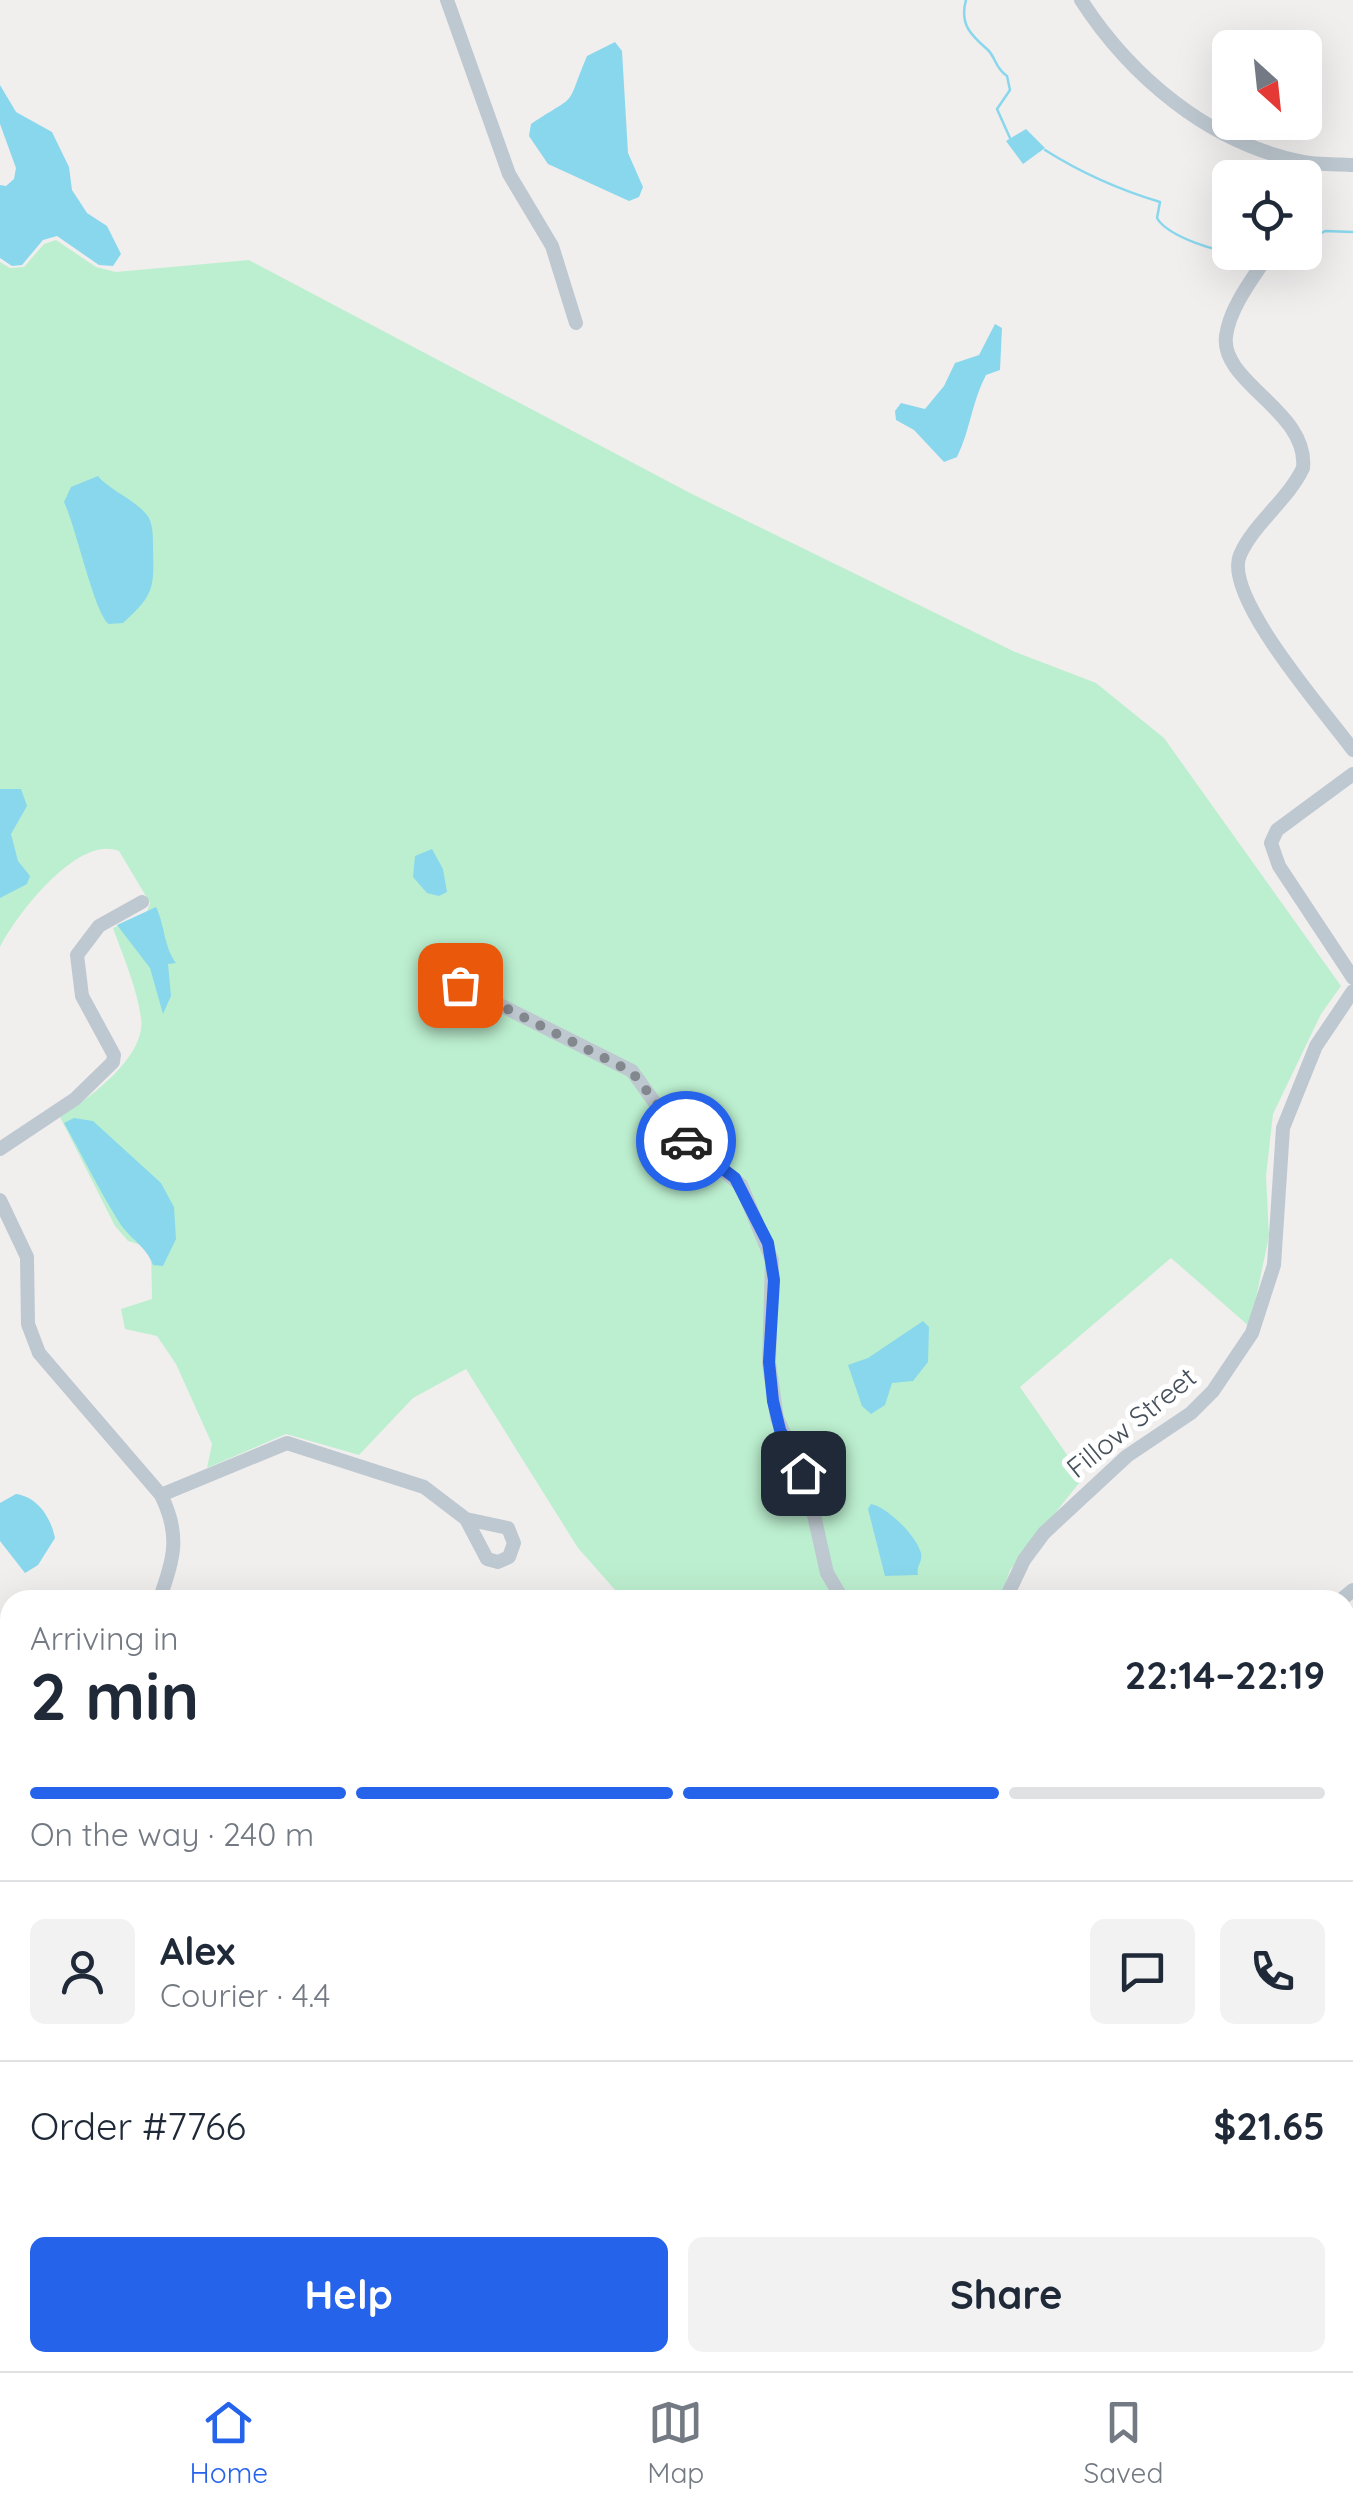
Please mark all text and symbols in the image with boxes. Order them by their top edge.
north arrow [1212,30,1322,140]
map controls [1212,30,1322,270]
button: locate [1212,160,1322,270]
pin [418,943,503,1028]
icon: bag [433,958,488,1013]
courier [636,1091,736,1191]
icon: car [659,1114,714,1169]
street label: Fillow Street [1059,1359,1203,1485]
pin [761,1431,846,1516]
icon: home [776,1446,831,1501]
text: Arriving in [30,1618,179,1658]
text: 22:14–22:19 [1125,1651,1325,1699]
text: 2 min [30,1655,199,1736]
text: On the way · 240 m [30,1814,314,1854]
button: person [30,1919,135,2024]
button: chat [1090,1919,1195,2024]
button: phone [1220,1919,1325,2024]
text: Alex [160,1927,235,1975]
text: Courier · 4.4 [160,1975,330,2015]
text: Order #7766 [30,2102,246,2150]
text: $21.65 [1214,2102,1325,2150]
button: Help [30,2237,668,2352]
button: Share [688,2237,1325,2352]
tab: Home [190,2395,268,2490]
tab: Map [647,2395,704,2490]
tab: Saved [1084,2395,1163,2490]

